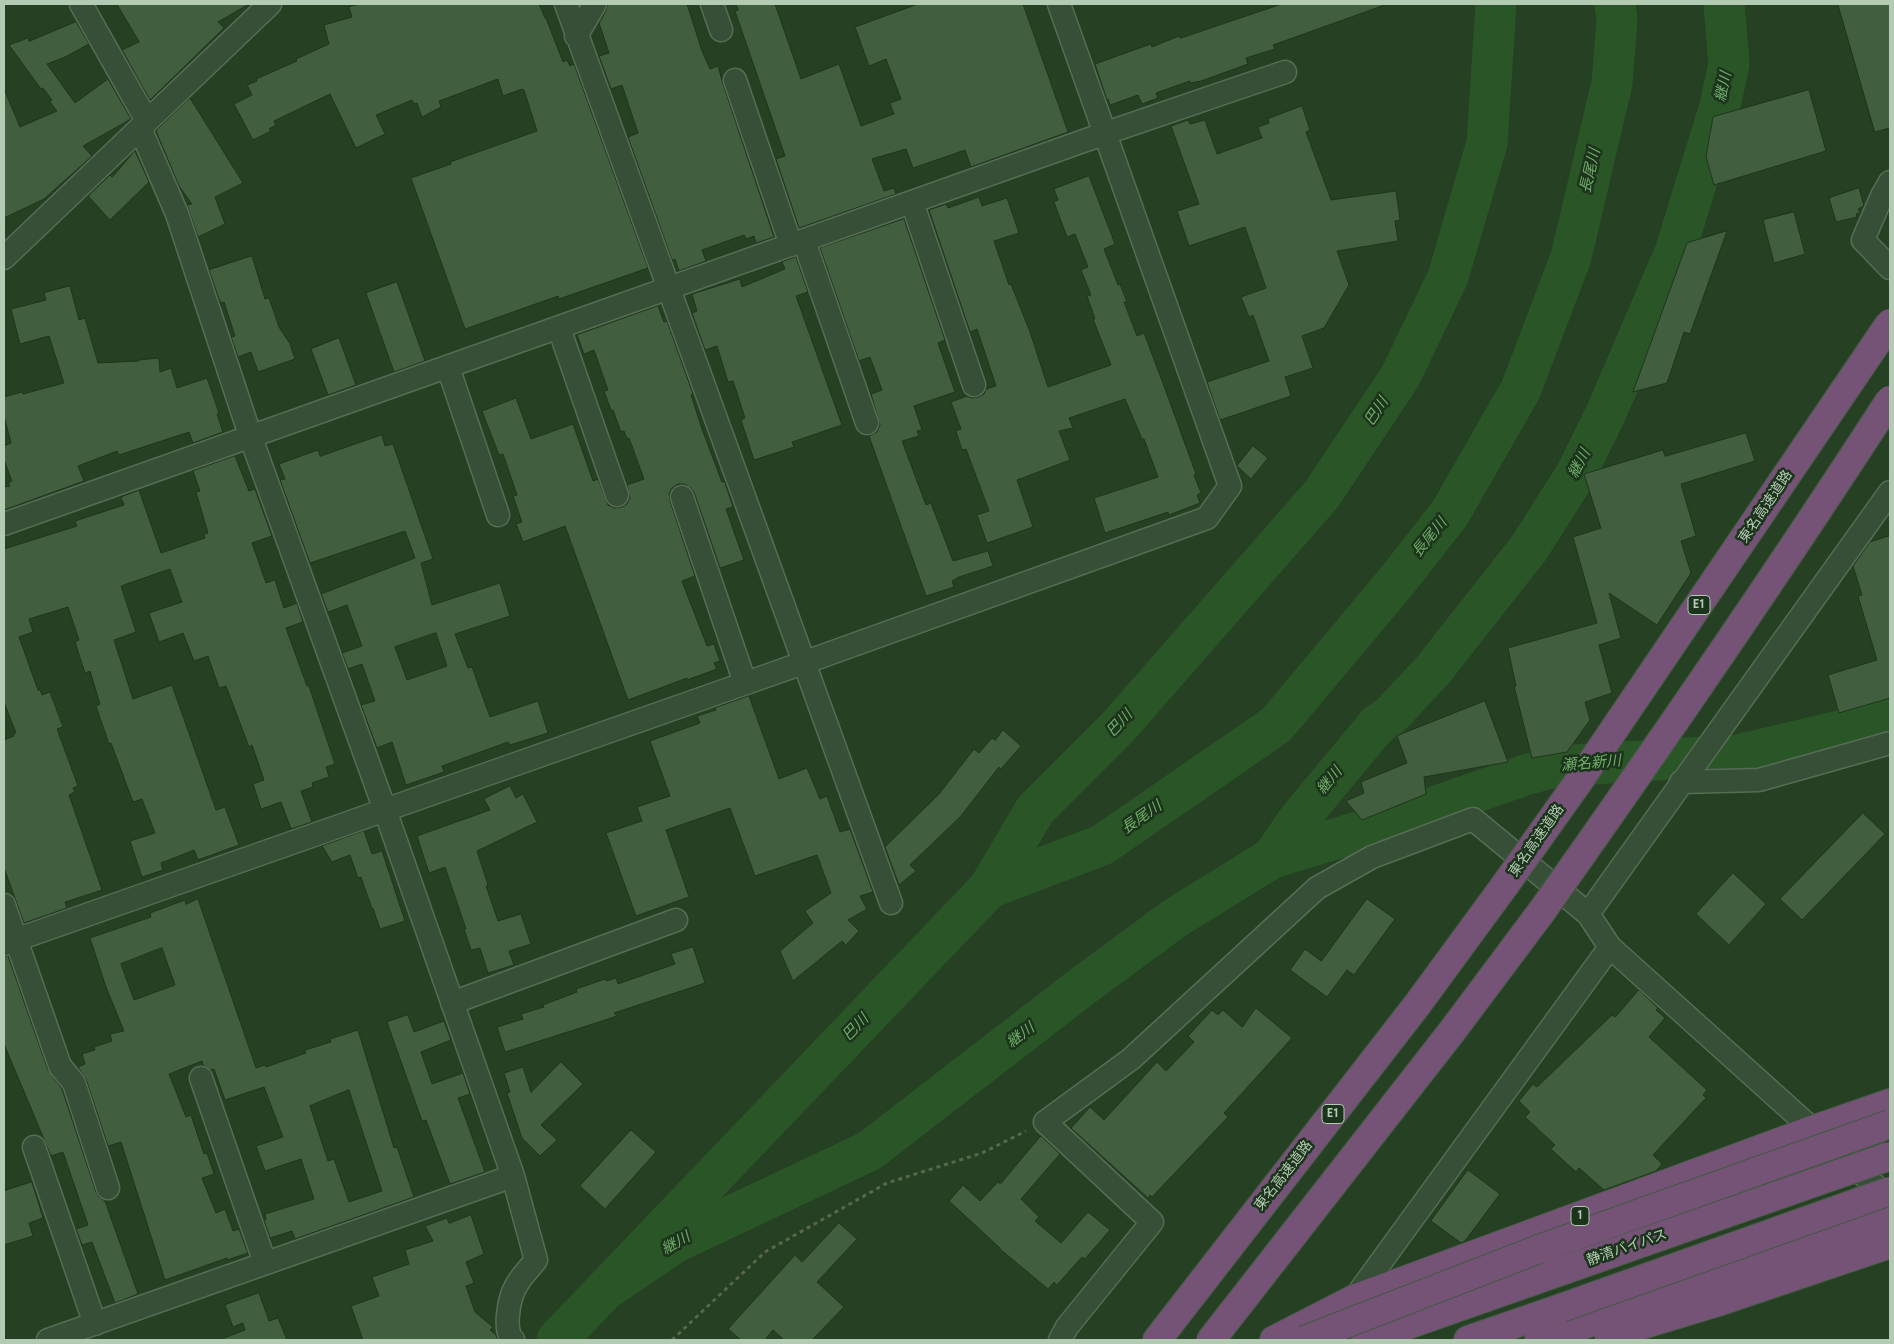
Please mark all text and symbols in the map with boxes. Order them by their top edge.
water label: 継川 [1712,70,1736,104]
water label: 長尾川 [1577,147,1605,195]
water label: 巴川 [1361,395,1393,429]
water label: 継川 [1565,447,1595,481]
street label: 東名高速道路 [1736,467,1796,547]
water label: 長尾川 [1409,515,1451,561]
road number: E1 [1688,596,1710,614]
water label: 巴川 [1103,707,1137,741]
water label: 瀬名新川 [1560,752,1622,776]
water label: 継川 [1313,764,1347,798]
water label: 長尾川 [1118,798,1166,838]
street label: 東名高速道路 [1506,802,1568,880]
water label: 巴川 [839,1011,873,1045]
water label: 継川 [1004,1020,1038,1052]
road number: E1 [1322,1104,1344,1124]
street label: 東名高速道路 [1252,1138,1316,1214]
road number: 1 [1571,1206,1589,1226]
street label: 静清バイパス [1585,1226,1669,1270]
water label: 継川 [659,1229,693,1259]

